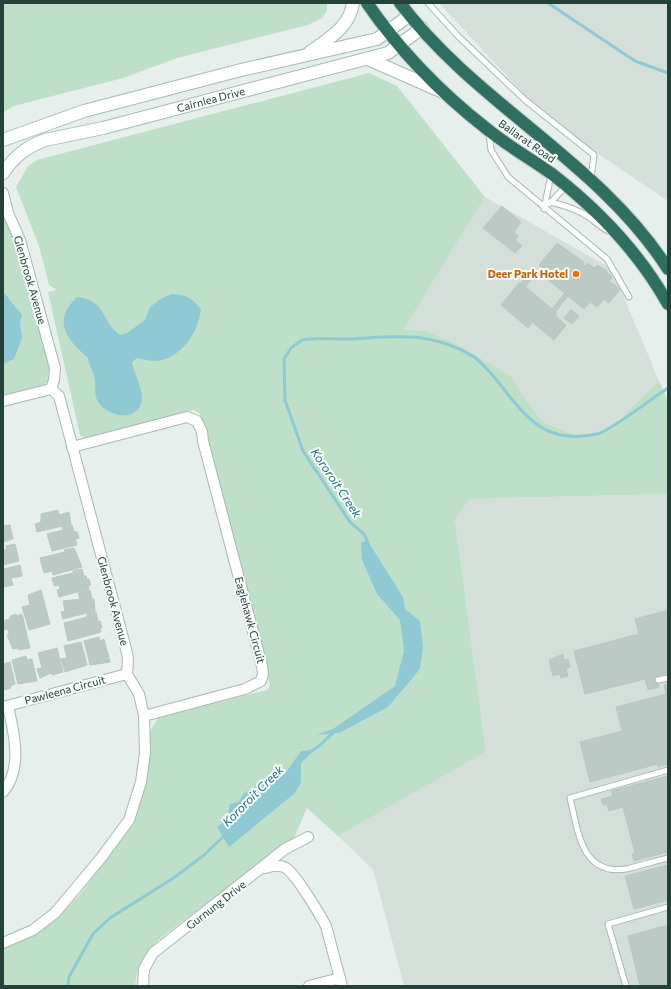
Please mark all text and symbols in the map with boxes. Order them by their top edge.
street label: Cairnlea Drive [175,84,246,114]
street label: Ballarat Road [496,116,558,165]
street label: Glenbrook Avenue [12,234,49,326]
place label: Deer Park Hotel [488,267,568,280]
marker: Deer Park Hotel [571,269,581,279]
water label: Kororoit Creek [309,445,365,520]
street label: Glenbrook Avenue [95,555,132,647]
street label: Eaglehawk Circuit [233,575,268,665]
street label: Pawleena Circuit [23,672,107,707]
water label: Kororoit Creek [219,762,286,829]
street label: Gurnung Drive [183,877,248,932]

